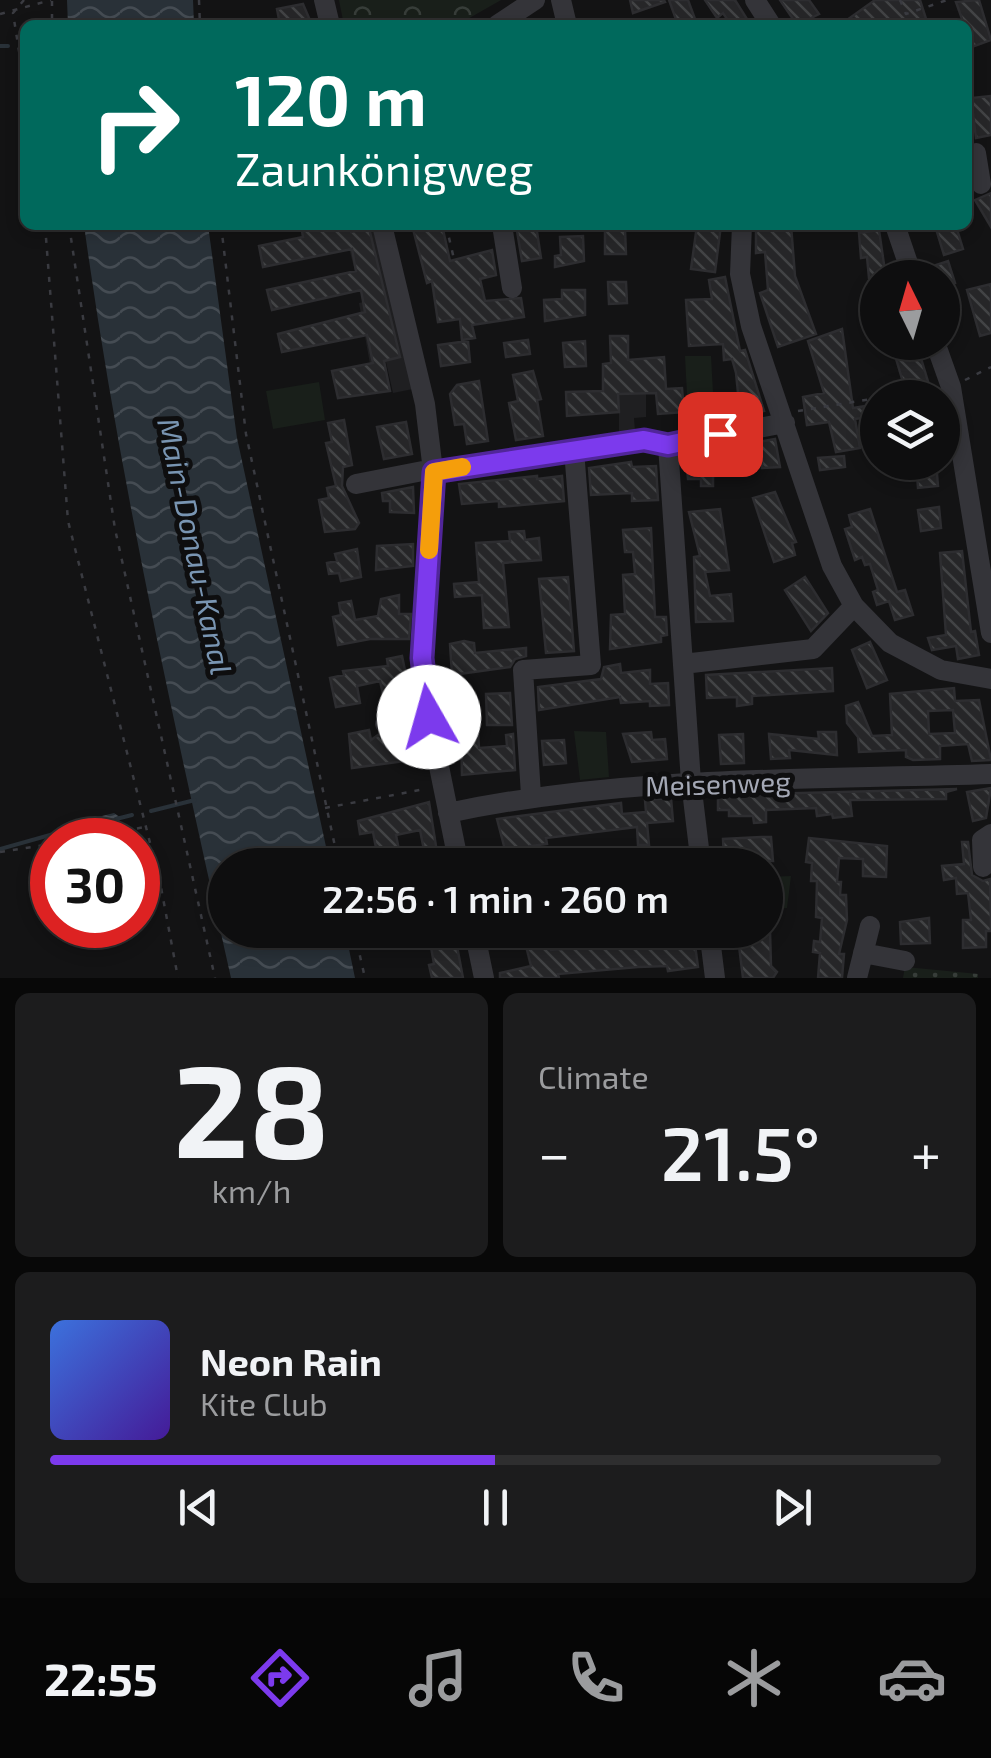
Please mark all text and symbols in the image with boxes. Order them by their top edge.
text: 120 m [235,56,427,140]
icon: right [70,60,200,190]
text: Zaunkönigweg [235,141,533,195]
north arrow [860,260,960,360]
map controls [860,260,960,480]
button: layers [860,380,960,480]
pin [678,392,763,477]
icon: arrive [693,407,748,462]
water label: Main-Donau-Kanal [151,415,241,677]
position arrow [377,665,481,769]
street label: Meisenweg [645,763,792,803]
speed limit sign: 30 [30,818,160,948]
text: 22:56 · 1 min · 260 m [322,875,669,921]
text: 28 [173,1028,330,1184]
text: Climate [538,1057,649,1095]
text: 21.5° [661,1106,820,1196]
text: − [538,1119,570,1185]
text: + [911,1119,941,1185]
text: km/h [212,1171,291,1209]
text: Neon Rain [200,1338,382,1384]
text: Kite Club [200,1384,328,1422]
icon: previous [171,1480,226,1535]
icon: pause [468,1480,523,1535]
icon: next [765,1480,820,1535]
icon: directions [245,1643,315,1713]
icon: music [403,1643,473,1713]
icon: phone [561,1643,631,1713]
icon: climate [719,1643,789,1713]
icon: car [877,1643,947,1713]
text: 22:55 [44,1651,158,1705]

